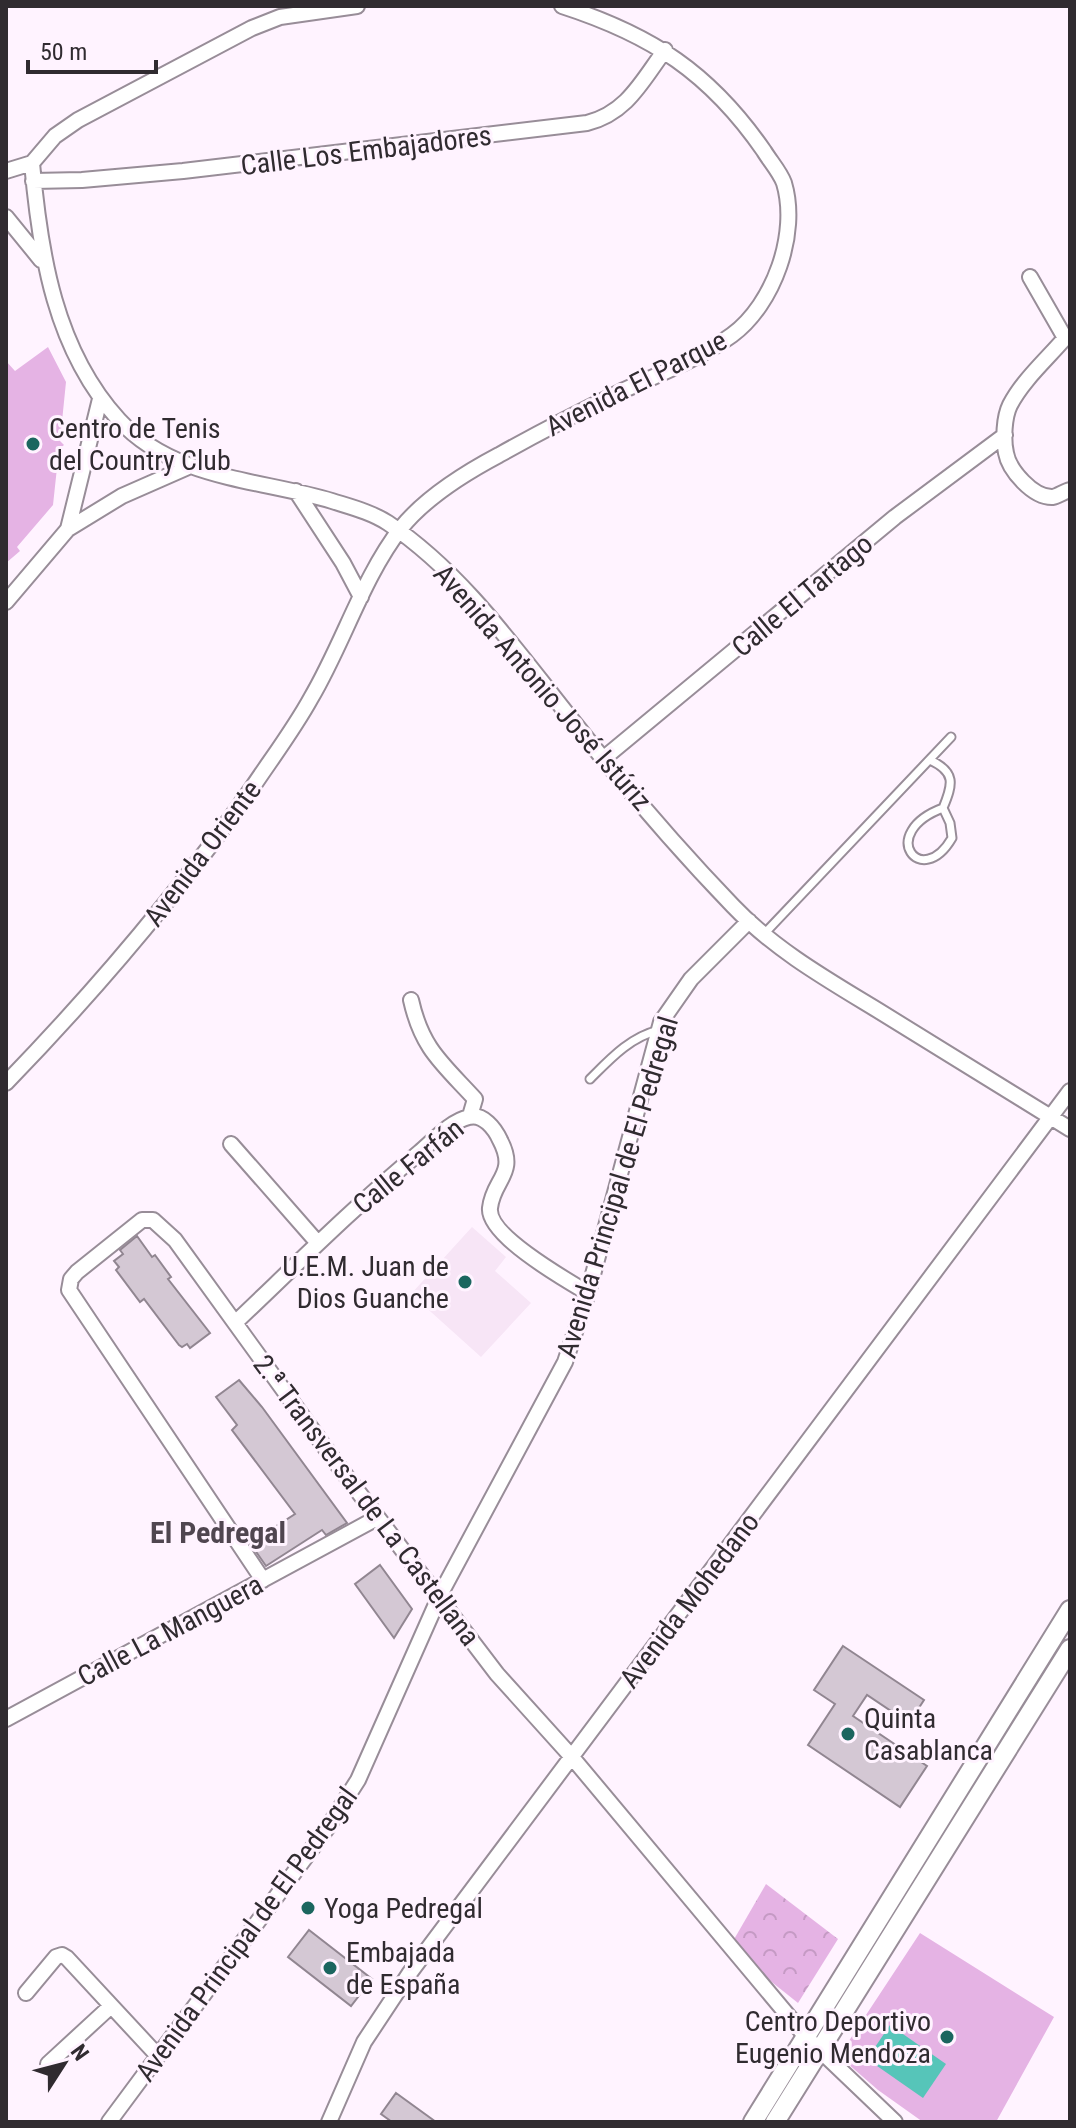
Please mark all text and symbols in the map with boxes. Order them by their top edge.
scale bar [28,24,156,74]
text: 50 m [40,38,87,66]
street label: Calle Los Embajadores [239,119,493,182]
street label: Avenida El Parque [540,324,732,443]
place label: Centro de Tenis del Country Club [49,412,231,477]
marker: Centro de Tenis del Country Club [24,435,42,453]
street label: Calle El Tartago [725,527,879,664]
street label: Avenida Antonio José Istúriz [427,558,658,817]
street label: Avenida Oriente [137,774,268,933]
street label: Avenida Principal de El Pedregal [550,1012,685,1362]
street label: Calle Farfán [346,1112,470,1221]
place label: U.E.M. Juan de Dios Guanche [282,1250,449,1315]
marker: U.E.M. Juan de Dios Guanche [456,1273,474,1291]
street label: 2.ª Transversal de La Castellana [247,1349,487,1652]
street label: Avenida Mohedano [613,1506,766,1694]
district label: El Pedregal [150,1515,286,1550]
street label: Calle La Manguera [72,1568,268,1693]
place label: Quinta Casablanca [864,1702,993,1767]
marker: Quinta Casablanca [839,1725,857,1743]
street label: Avenida Principal de El Pedregal [129,1781,364,2088]
place label: Yoga Pedregal [324,1892,483,1925]
marker: Yoga Pedregal [299,1899,317,1917]
place label: Embajada de España [346,1936,460,2001]
marker: Embajada de España [321,1959,339,1977]
place label: Centro Deportivo Eugenio Mendoza [735,2005,931,2070]
north arrow [24,2024,104,2104]
marker: Centro Deportivo Eugenio Mendoza [938,2028,956,2046]
text: N [66,2040,94,2065]

